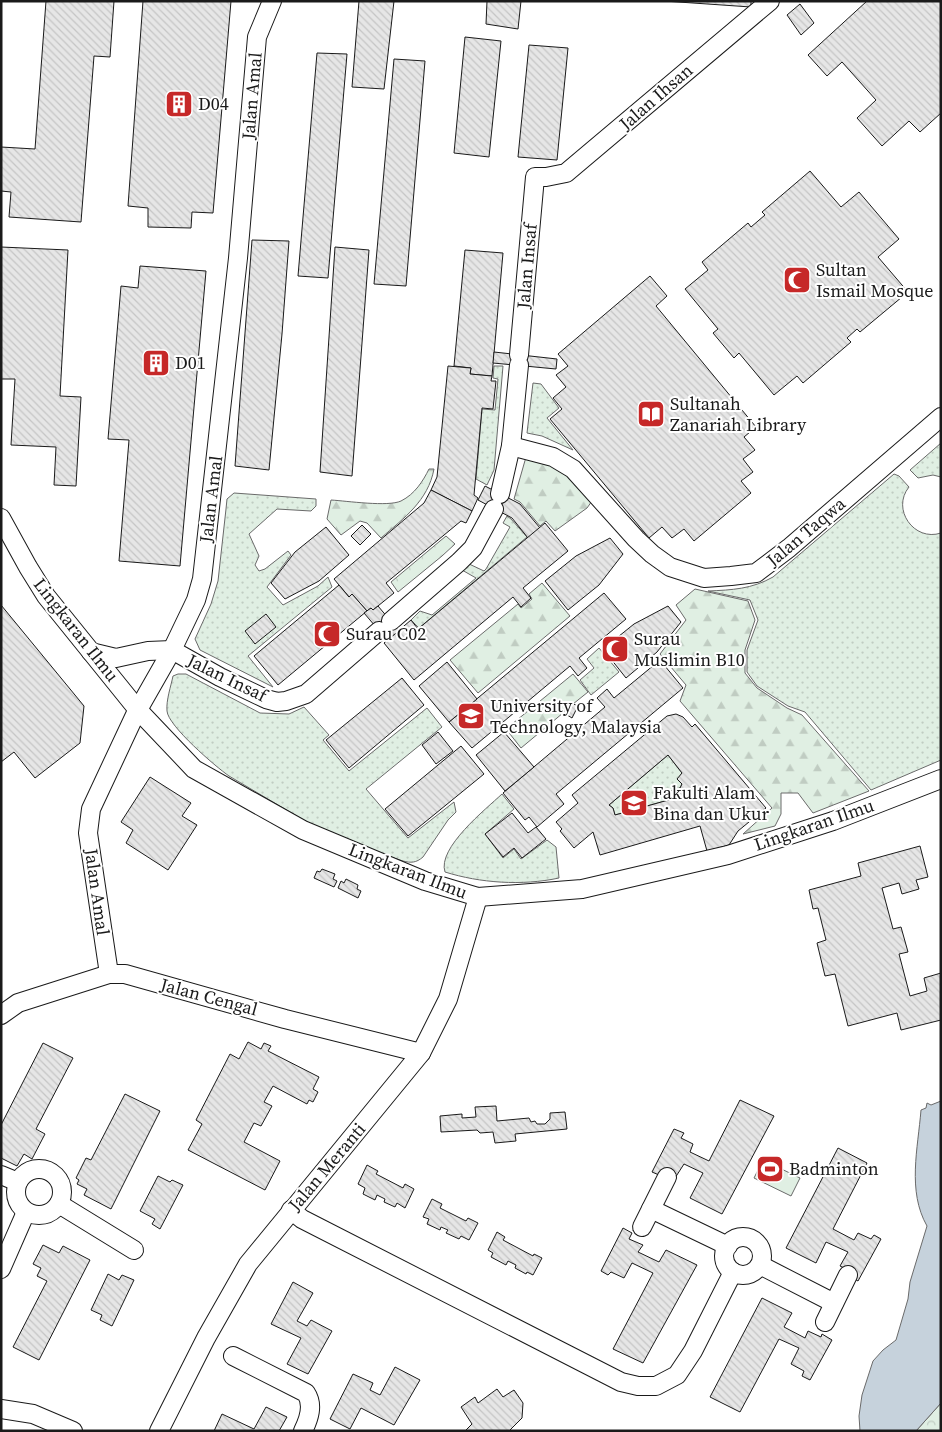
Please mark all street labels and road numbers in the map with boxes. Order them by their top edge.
street label: Jalan Amal [235,51,268,142]
street label: Jalan Ihsan [613,58,698,136]
street label: Jalan Insaf [510,221,543,311]
street label: Jalan Amal [193,454,228,545]
street label: Jalan Taqwa [760,491,851,573]
street label: Lingkaran Ilmu [28,573,125,687]
street label: Jalan Insaf [182,647,273,708]
street label: Lingkaran Ilmu [751,792,877,857]
street label: Lingkaran Ilmu [345,836,471,905]
street label: Jalan Amal [79,846,116,937]
street label: Jalan Cengal [157,971,261,1021]
street label: Jalan Meranti [282,1117,371,1217]

